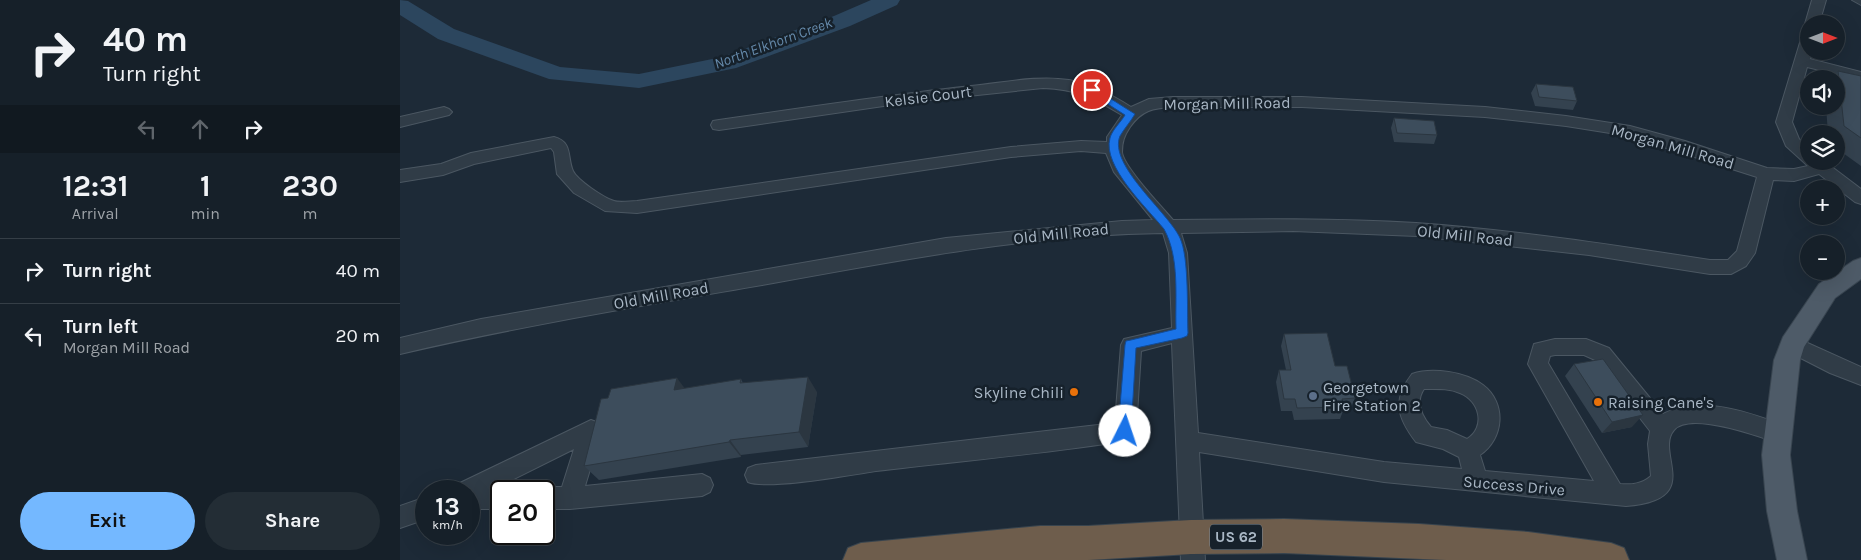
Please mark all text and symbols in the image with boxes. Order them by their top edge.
water label: North Elkhorn Creek [712,13,835,73]
north arrow [1800,15,1845,60]
map controls [1800,15,1845,280]
text: 40 m [103,19,188,60]
icon: right [20,20,85,85]
text: Turn right [103,61,201,87]
pin [1071,69,1113,111]
button: sound [1800,70,1845,115]
icon: arrive [1078,76,1106,104]
street label: Kelsie Court [883,82,973,111]
street label: Morgan Mill Road [1163,93,1291,114]
icon: left [133,115,161,143]
icon: ahead [186,115,214,143]
icon: right [239,115,267,143]
street label: Morgan Mill Road [1609,120,1737,173]
button: layers [1800,125,1845,170]
text: 12:31 [62,168,128,204]
text: 1 [200,168,211,204]
text: 230 [282,168,338,204]
button: + [1800,180,1845,225]
text: Arrival [72,204,119,223]
text: min [191,204,220,223]
text: m [302,204,317,223]
street label: Old Mill Road [1012,219,1110,248]
street label: Old Mill Road [1416,221,1514,250]
button: − [1800,235,1845,280]
icon: right [20,257,48,285]
text: Turn right [63,260,152,282]
text: 40 m [336,260,380,282]
street label: Old Mill Road [612,278,710,313]
text: Turn left [63,316,138,338]
icon: left [20,322,48,350]
text: 20 m [335,325,380,347]
text: Morgan Mill Road [63,338,190,357]
place label: Georgetown Fire Station 2 [1323,378,1421,415]
place label: Skyline Chili [974,383,1064,402]
marker: Skyline Chili [1068,386,1080,398]
marker: Georgetown Fire Station 2 [1307,390,1319,402]
place label: Raising Cane's [1608,393,1714,412]
marker: Raising Cane's [1592,396,1604,408]
position arrow [1098,404,1150,456]
street label: Success Drive [1462,472,1566,499]
speed limit sign: 20 [490,480,555,545]
button: Exit [20,492,195,550]
button: Share [205,492,380,550]
text: 13 [435,492,460,521]
text: km/h [432,518,463,532]
road number: US 62 [1210,524,1262,550]

